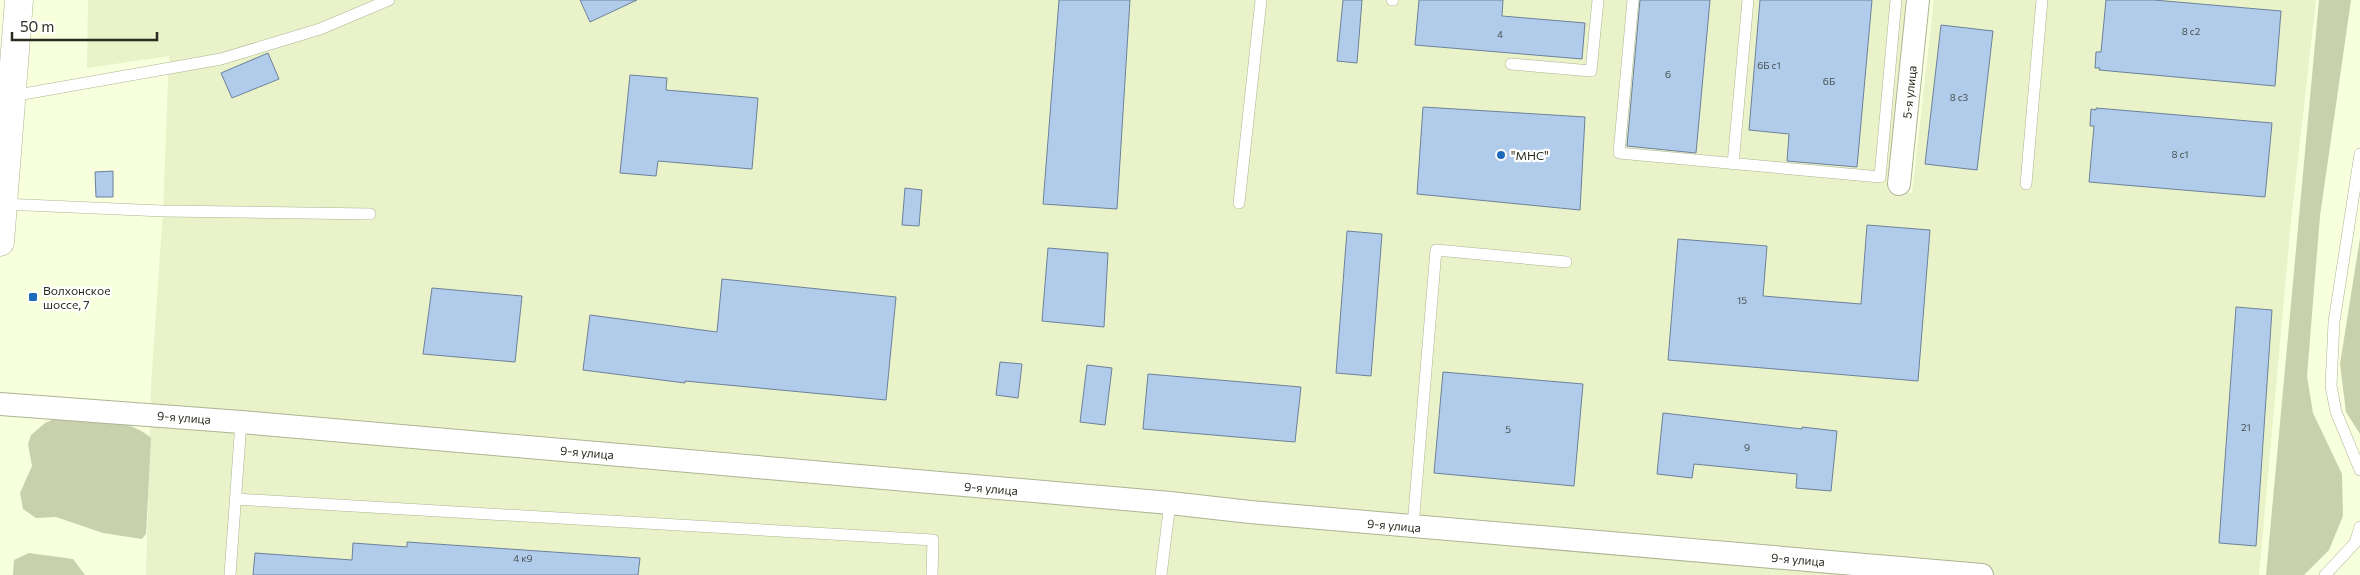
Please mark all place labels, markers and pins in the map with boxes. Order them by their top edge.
place label: "МНС" [1511,148,1549,162]
marker: "МНС" [1495,149,1507,161]
place label: Волхонское шоссе, 7 [43,283,110,311]
marker: Волхонское шоссе, 7 [27,291,39,303]

